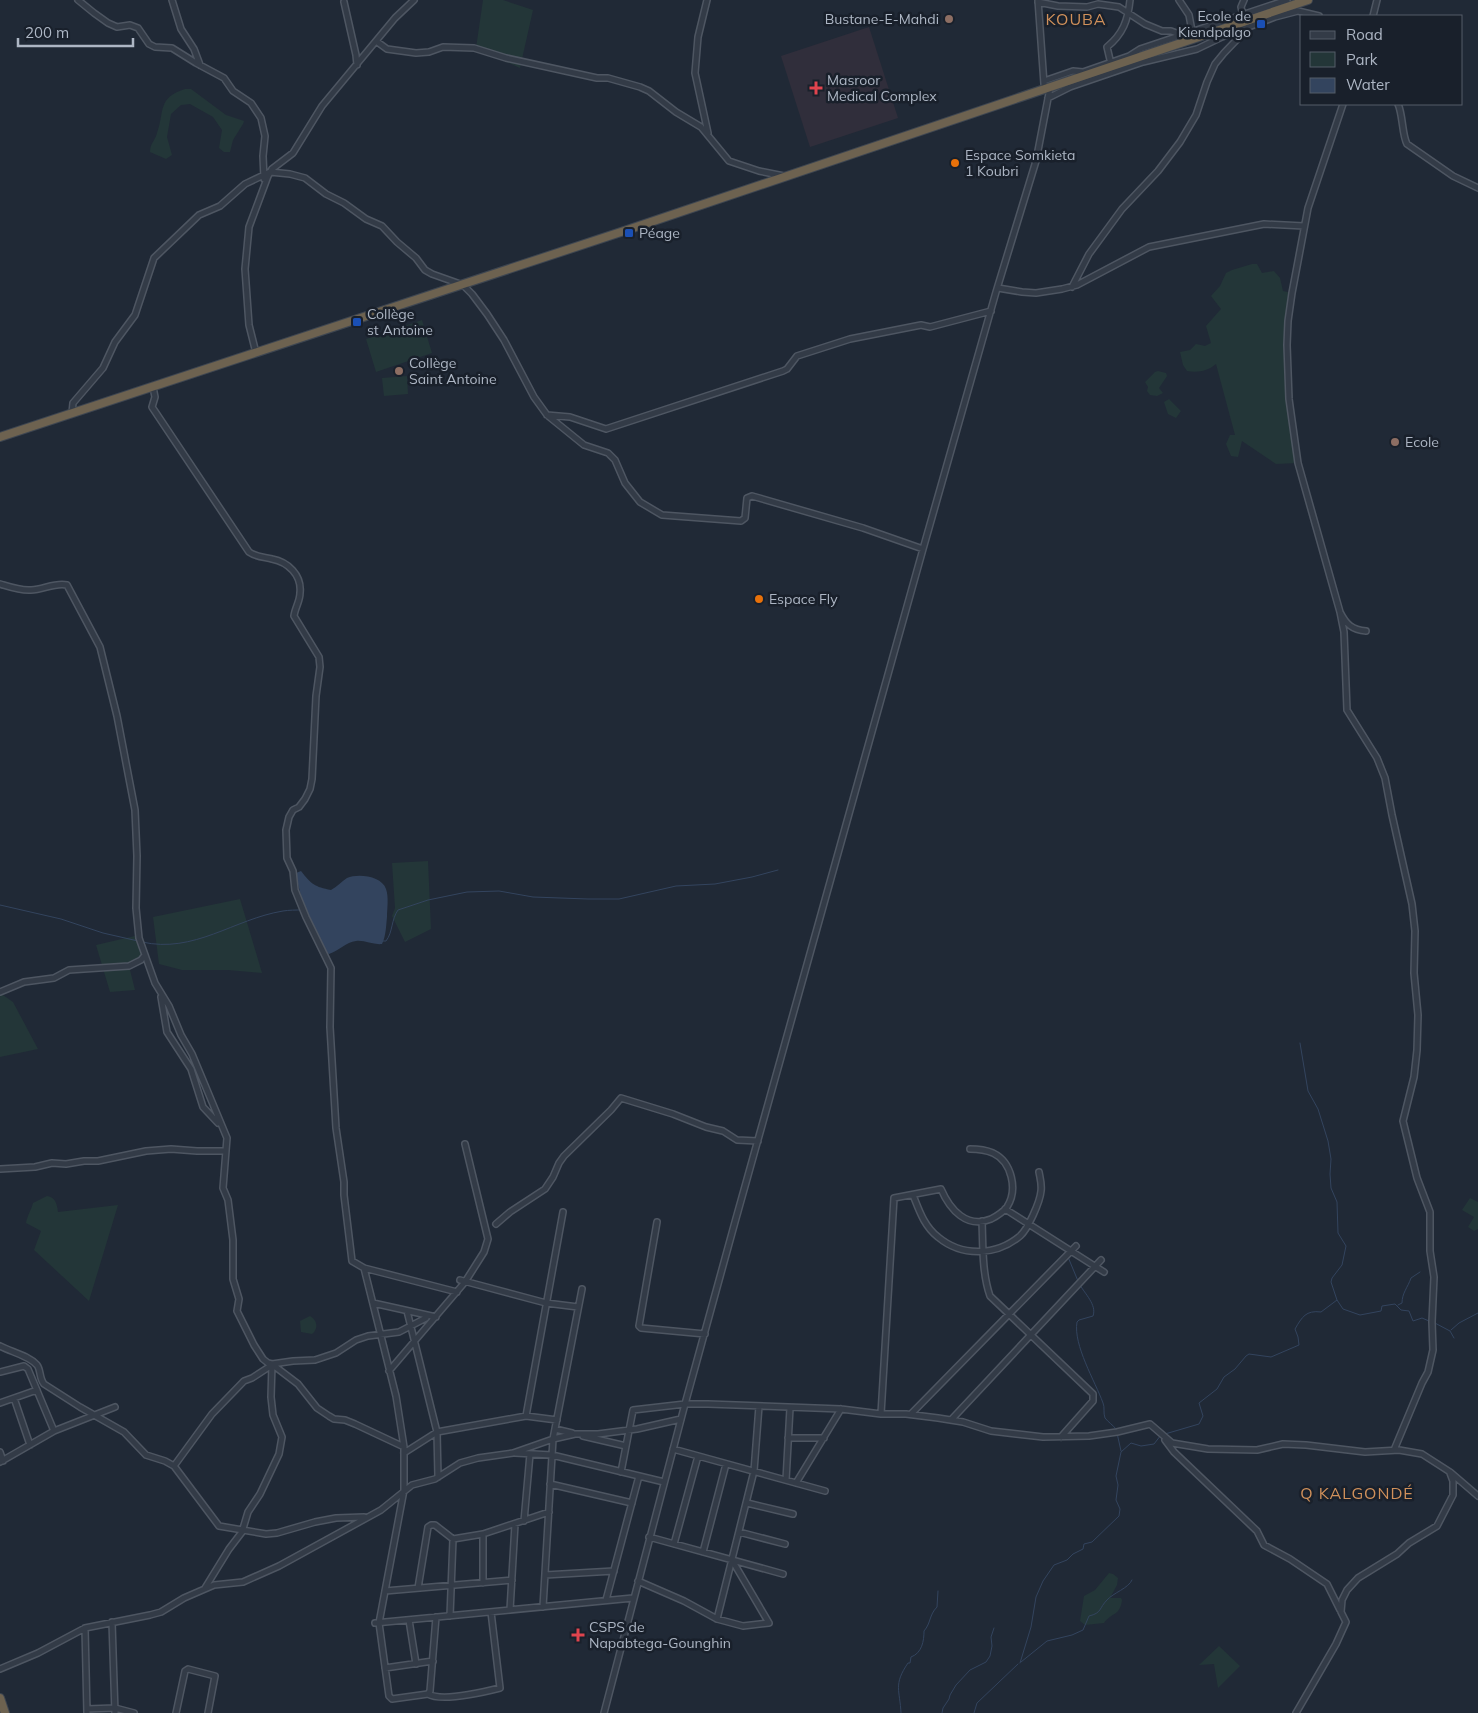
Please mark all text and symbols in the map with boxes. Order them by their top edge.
place label: Ecole de Kiendpalgo [1178,7,1251,41]
district label: KOUBA [1045,9,1107,29]
place label: Bustane-E-Mahdi [825,10,939,28]
marker: Bustane-E-Mahdi [943,13,955,25]
scale bar [18,15,132,47]
legend [1300,15,1463,105]
marker: Ecole de Kiendpalgo [1255,18,1267,30]
text: 200 m [25,23,69,42]
text: Road [1346,25,1383,44]
text: Park [1346,50,1378,69]
place label: Masroor Medical Complex [827,71,937,105]
text: Water [1346,75,1390,94]
marker: Masroor Medical Complex [809,81,823,95]
place label: Espace Somkieta 1 Koubri [965,146,1075,180]
marker: Espace Somkieta 1 Koubri [949,157,961,169]
place label: Péage [639,224,680,242]
marker: Péage [623,227,635,239]
place label: Collège st Antoine [367,305,433,339]
marker: Collège st Antoine [351,316,363,328]
place label: Collège Saint Antoine [409,354,497,388]
marker: Collège Saint Antoine [393,365,405,377]
place label: Ecole [1405,433,1439,451]
marker: Ecole [1389,436,1401,448]
place label: Espace Fly [769,590,838,608]
marker: Espace Fly [753,593,765,605]
district label: Q KALGONDÉ [1300,1483,1414,1503]
place label: CSPS de Napabtega-Gounghin [589,1618,731,1652]
marker: CSPS de Napabtega-Gounghin [571,1628,585,1642]

